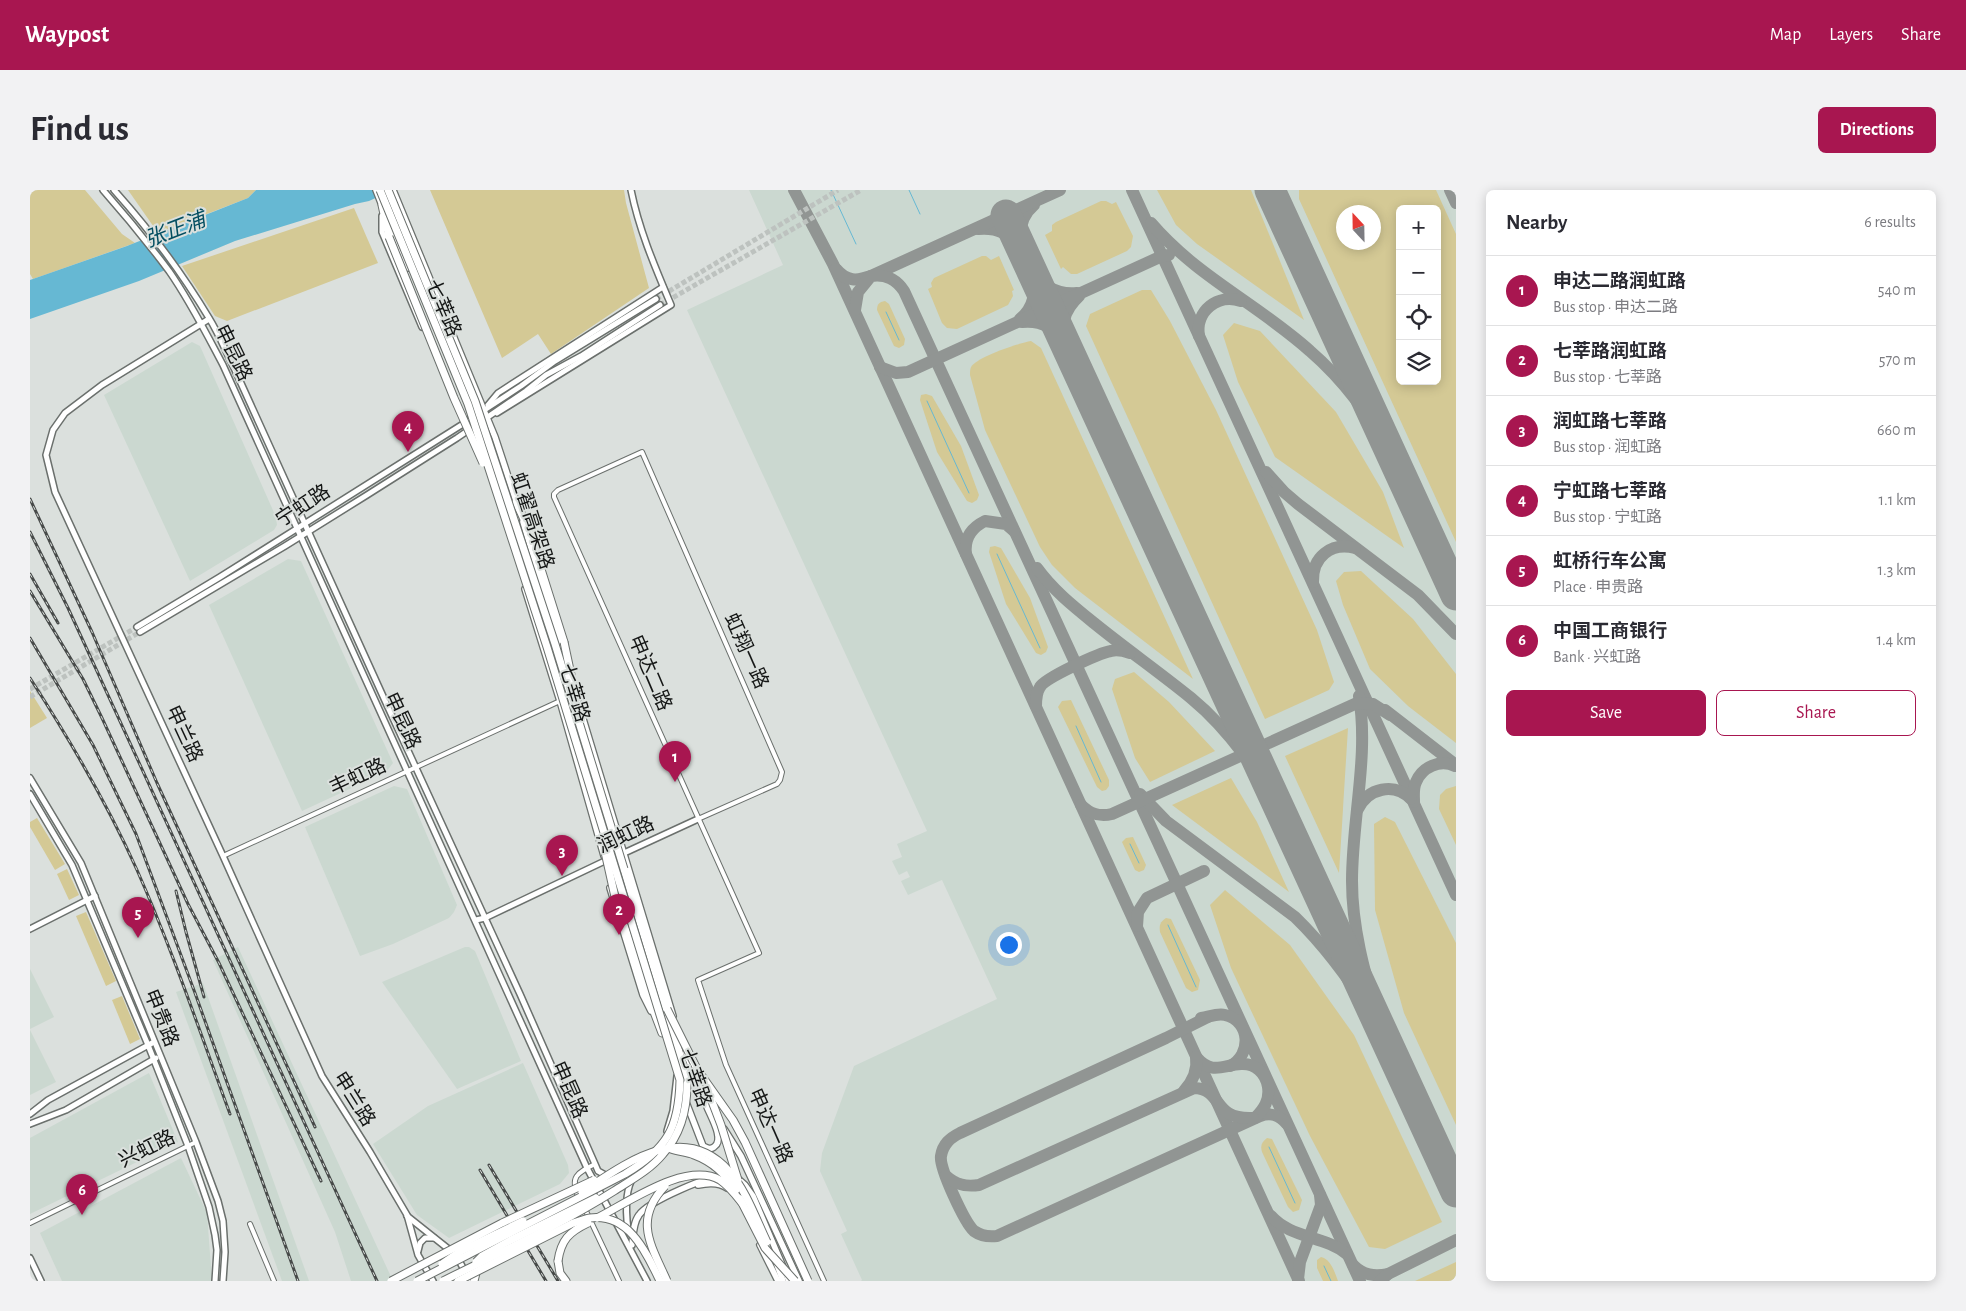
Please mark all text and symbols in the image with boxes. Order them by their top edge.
text: Waypost [25,23,109,47]
text: Map [1770,26,1801,44]
text: Layers [1829,26,1873,44]
text: Share [1901,26,1941,44]
button: Directions [1818,107,1936,153]
text: Find us [30,112,129,147]
north arrow [1336,205,1381,250]
map controls [1396,205,1441,385]
button: + [1396,205,1441,250]
water label: 张正浦 [141,207,211,251]
text: Nearby [1506,212,1567,233]
text: 6 results [1864,214,1916,230]
button: − [1396,250,1441,295]
text: 申达二路润虹路 [1553,272,1686,291]
street label: 七莘路 [422,276,465,340]
text: 1 [1519,282,1525,298]
text: 540 m [1878,282,1916,298]
button: locate [1396,295,1441,340]
text: Bus stop · 申达二路 [1553,299,1678,315]
street label: 申昆路 [211,321,256,384]
button: layers [1396,340,1441,385]
text: 七莘路润虹路 [1553,342,1667,361]
text: 2 [1518,352,1526,368]
text: 570 m [1879,352,1916,368]
text: Bus stop · 七莘路 [1553,369,1662,385]
pin: 4 [392,411,424,452]
text: 润虹路七莘路 [1553,412,1667,431]
text: 3 [1519,422,1525,438]
text: 660 m [1877,422,1916,438]
text: Bus stop · 润虹路 [1553,439,1662,455]
street label: 虹翟高架路 [507,470,559,572]
street label: 宁虹路 [272,480,334,531]
text: 宁虹路七莘路 [1553,482,1667,501]
text: 4 [1518,492,1526,508]
text: 1.1 km [1879,492,1916,508]
text: Bus stop · 宁虹路 [1553,509,1662,525]
text: 虹桥行车公寓 [1553,552,1667,571]
text: 5 [1519,562,1525,578]
text: 1.3 km [1878,562,1916,578]
text: Place · 申贵路 [1553,579,1643,595]
street label: 虹翔一路 [721,610,772,692]
text: 中国工商银行 [1553,622,1667,641]
street label: 申达二路 [625,632,676,714]
text: 6 [1518,632,1526,648]
text: 1.4 km [1876,632,1916,648]
text: Bank · 兴虹路 [1553,649,1641,665]
street label: 七莘路 [556,661,593,725]
street label: 申昆路 [380,689,425,752]
button: Save [1506,690,1706,736]
button: Share [1716,690,1916,736]
street label: 申兰路 [162,702,207,765]
pin: 1 [659,741,691,782]
street label: 丰虹路 [326,754,389,799]
street label: 润虹路 [594,812,657,857]
pin: 3 [546,835,578,876]
pin: 2 [603,894,635,935]
pin: 5 [122,897,154,938]
your location [996,932,1022,958]
street label: 申贵路 [140,986,182,1050]
street label: 七莘路 [676,1046,715,1110]
street label: 申昆路 [548,1058,591,1121]
street label: 申兰路 [330,1068,379,1130]
street label: 申达一路 [745,1085,796,1167]
street label: 兴虹路 [115,1126,178,1171]
pin: 6 [66,1174,98,1215]

